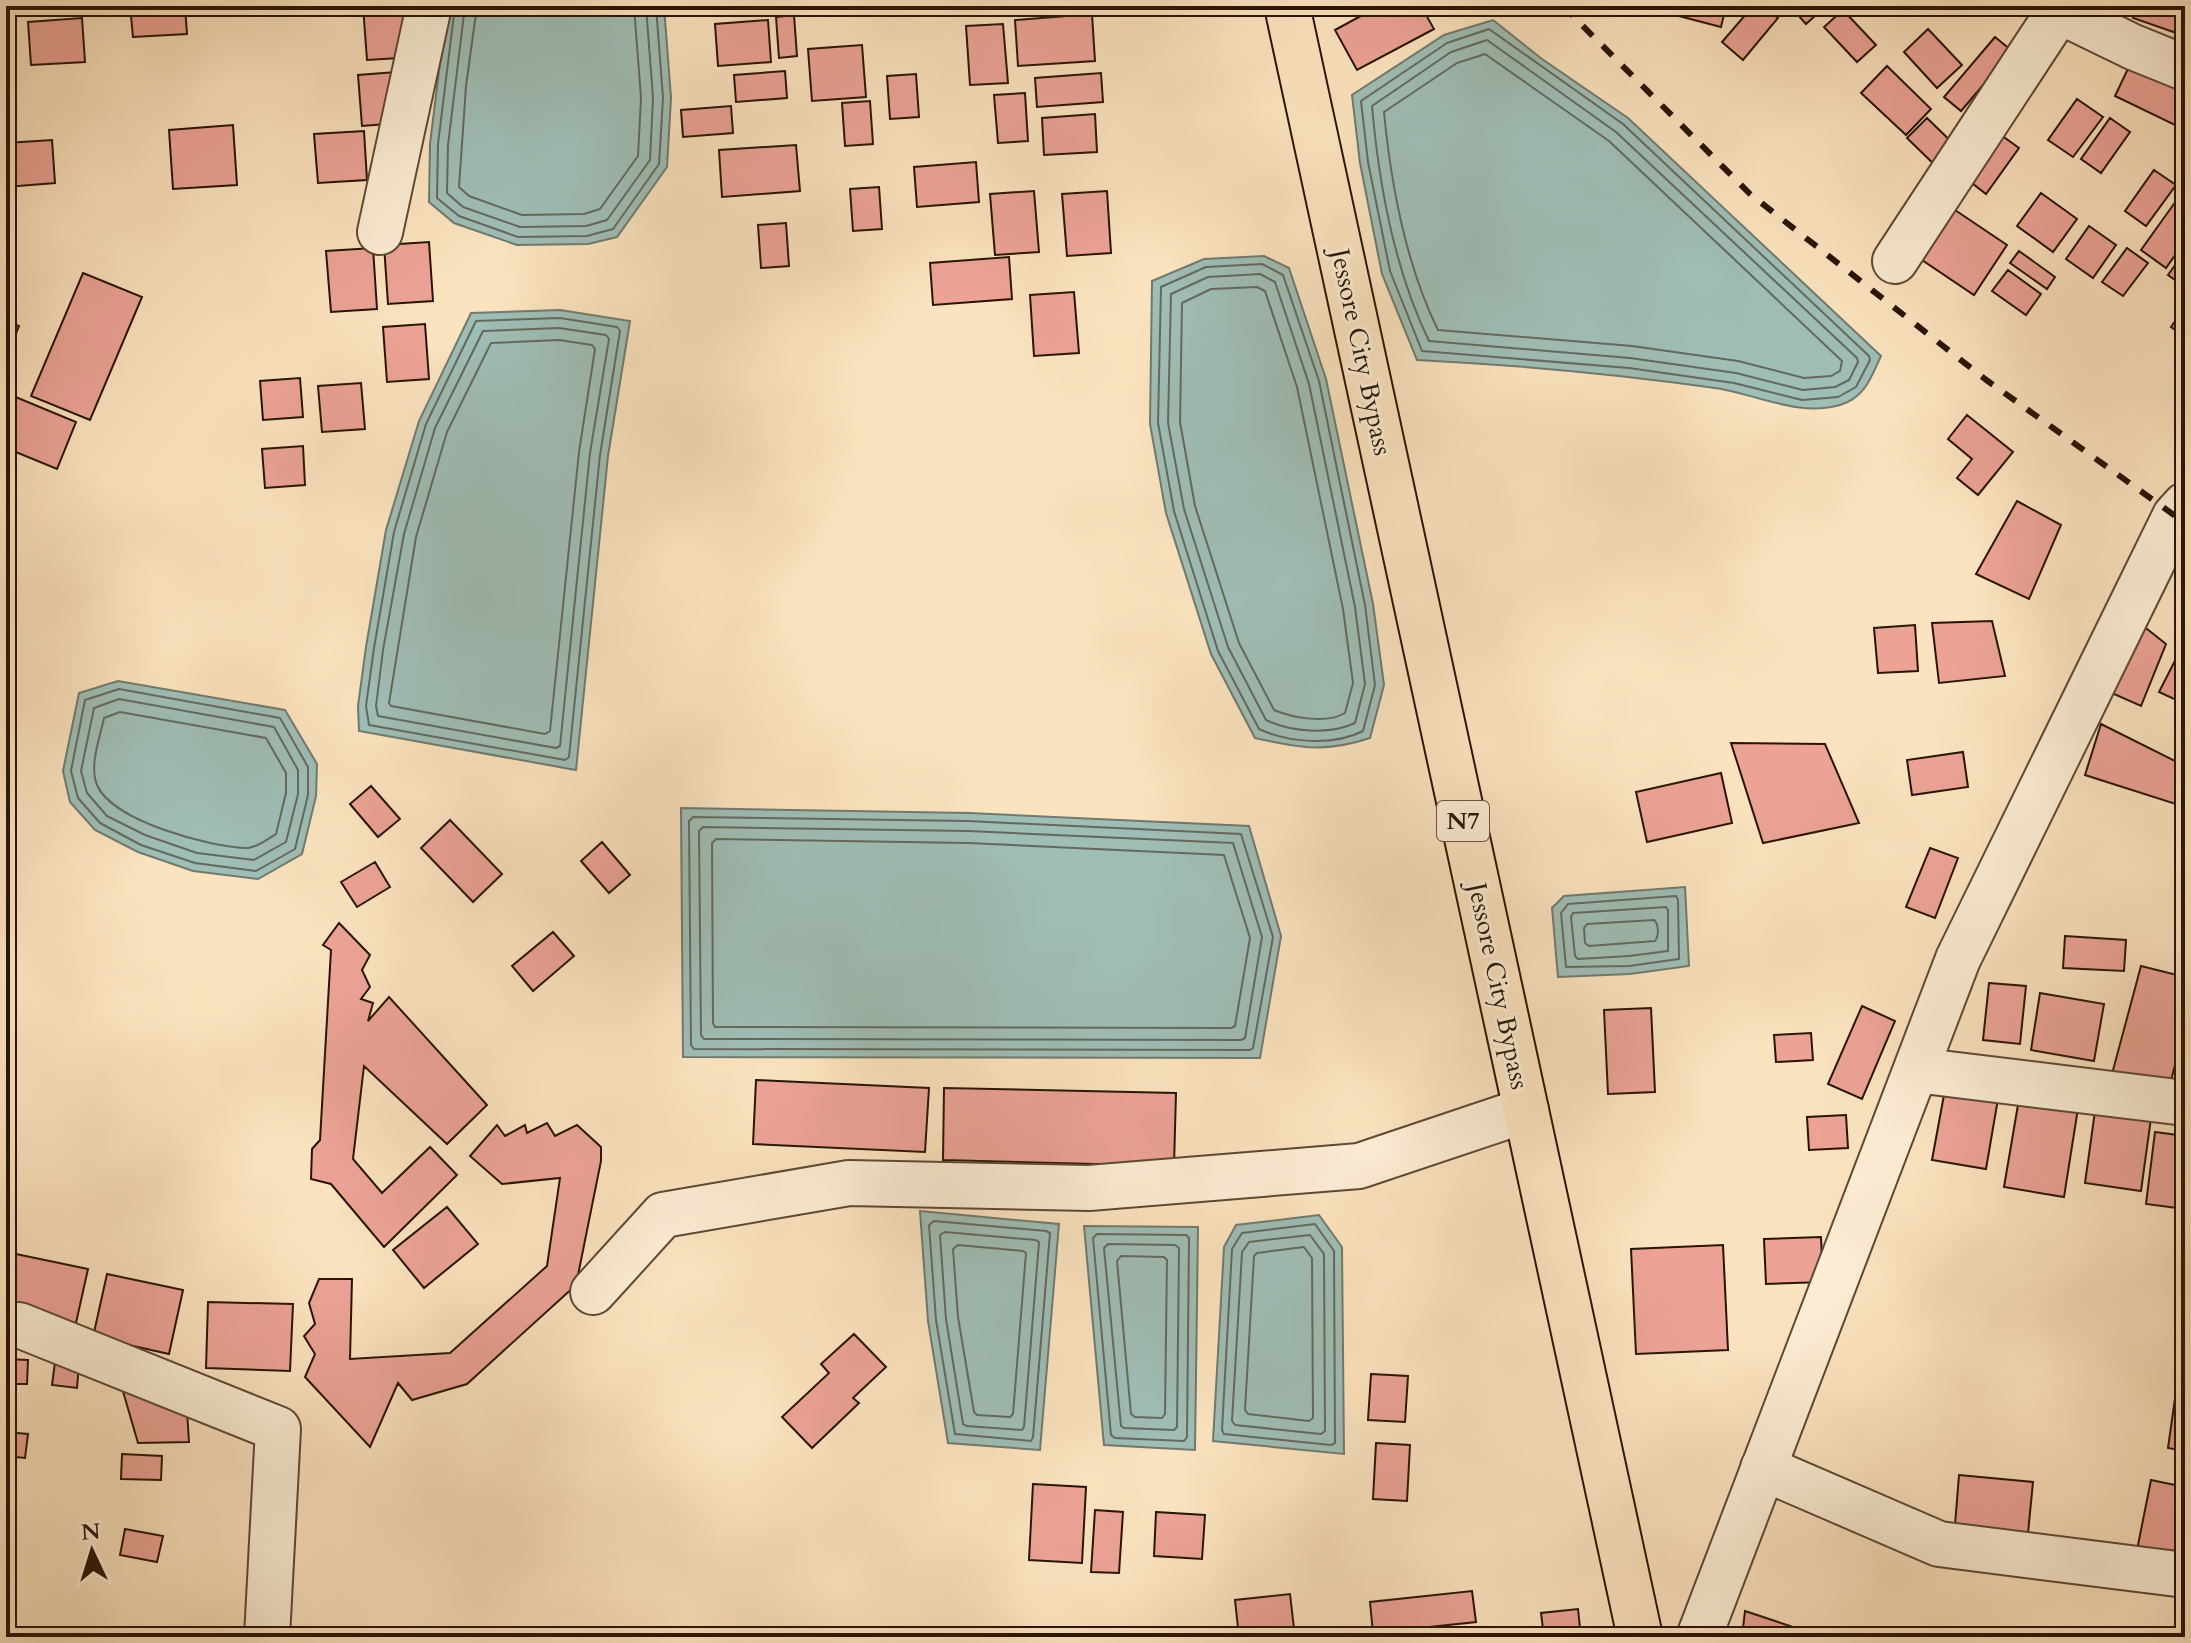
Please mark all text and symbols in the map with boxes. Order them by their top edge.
street label: Jessore City Bypass [1322,242,1400,459]
road number: N7 [1437,801,1489,841]
street label: Jessore City Bypass [1459,876,1537,1093]
north arrow [52,1511,132,1591]
text: N [80,1516,101,1548]

